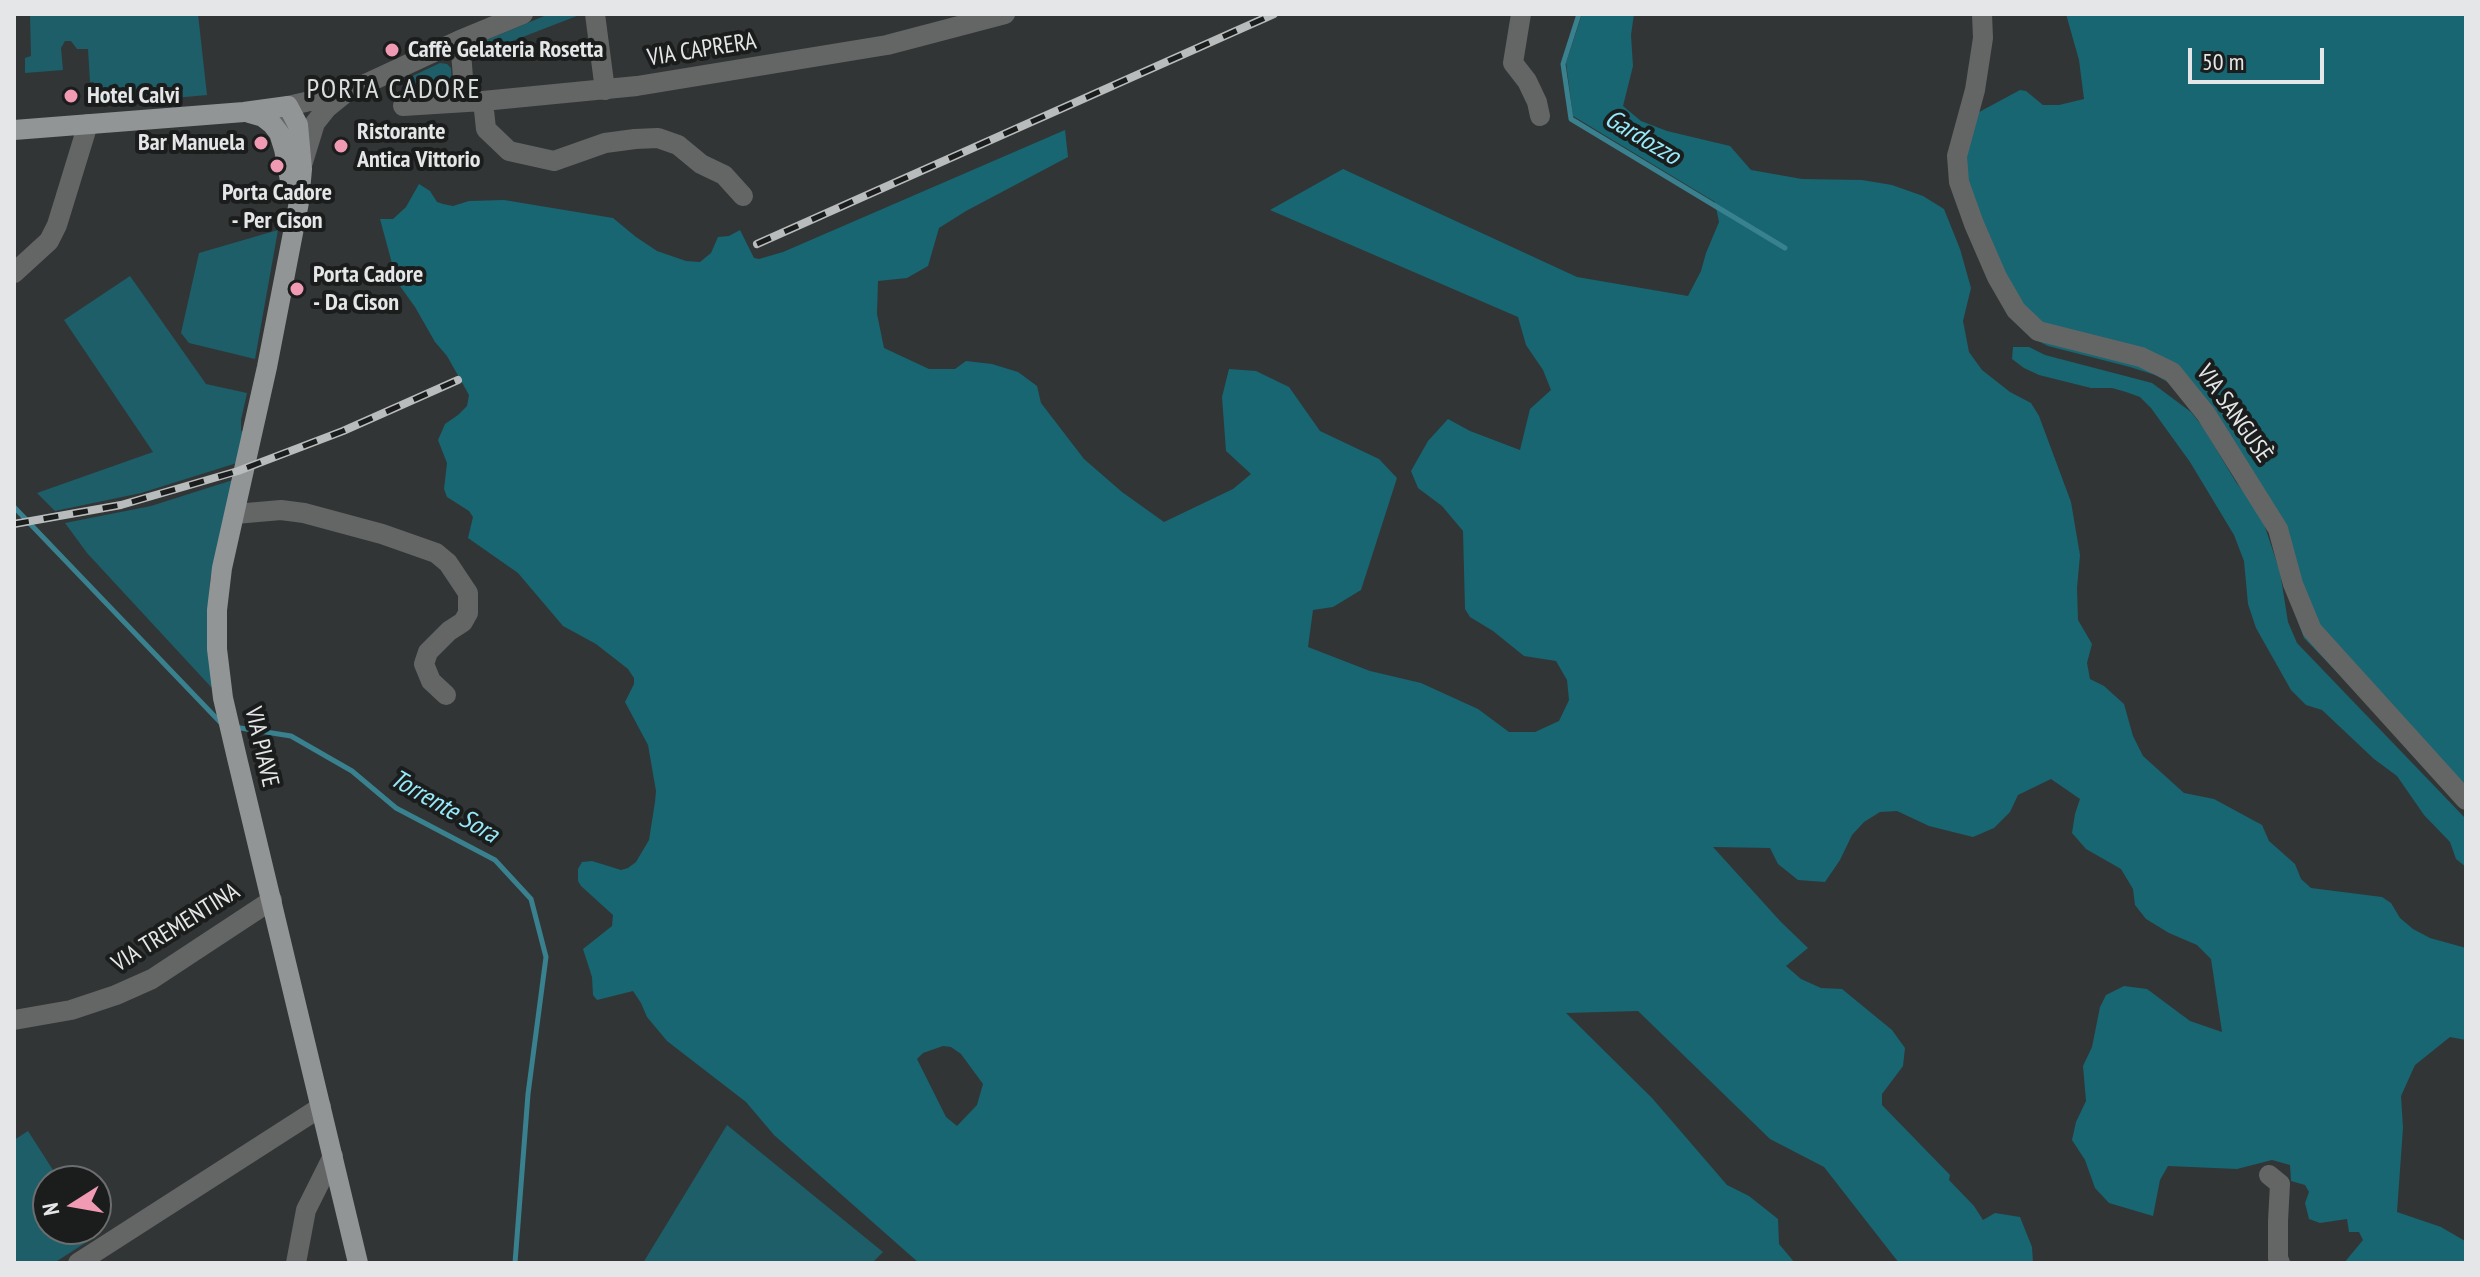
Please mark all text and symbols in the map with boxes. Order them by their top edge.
street label: VIA CAPRERA [645,27,759,73]
scale bar [2192,32,2328,82]
place label: Caffè Gelateria Rosetta [408,36,603,64]
marker: Caffè Gelateria Rosetta [383,41,401,59]
text: 50 m [2202,46,2244,77]
district label: PORTA CADORE [307,73,481,107]
place label: Hotel Calvi [87,82,180,110]
marker: Hotel Calvi [62,87,80,105]
water label: Gardozzo [1599,103,1685,173]
place label: Ristorante Antica Vittorio [357,118,481,174]
place label: Bar Manuela [138,129,245,157]
marker: Bar Manuela [252,134,270,152]
marker: Ristorante Antica Vittorio [332,137,350,155]
marker: Porta Cadore - Per Cison [268,157,286,175]
place label: Porta Cadore - Per Cison [222,179,332,235]
place label: Porta Cadore - Da Cison [313,261,423,317]
marker: Porta Cadore - Da Cison [288,280,306,298]
street label: VIA SANGUSÈ [2190,360,2278,468]
street label: VIA PIAVE [238,704,284,790]
water label: Torrente Sora [384,764,504,850]
street label: VIA TREMENTINA [107,877,245,979]
north arrow [32,1165,112,1245]
text: N [36,1201,65,1218]

